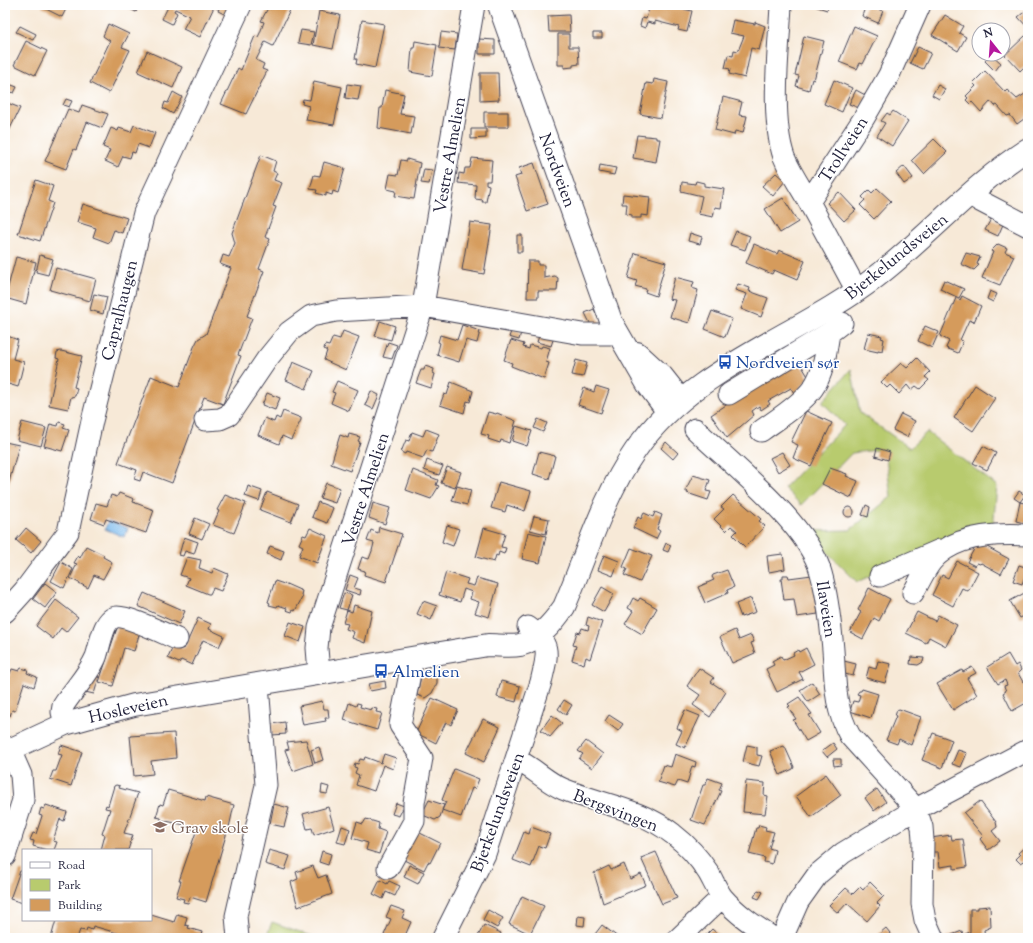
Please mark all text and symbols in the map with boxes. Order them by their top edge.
north arrow [971,22,1011,62]
text: N [981,24,995,43]
street label: Vestre Almelien [429,95,473,216]
street label: Trollveien [814,112,875,188]
street label: Nordveien [532,130,581,211]
street label: Bjerkelundsveien [841,209,954,307]
street label: Capralhaugen [97,258,145,363]
place label: Nordveien sør [736,352,840,376]
bus stop icon: Nordveien sør [717,354,733,370]
street label: Vestre Almelien [337,430,397,549]
street label: Ilaveien [809,579,841,639]
place label: Almelien [392,661,460,685]
bus stop icon: Almelien [373,663,389,679]
street label: Hosleveien [86,689,170,731]
street label: Bjerkelundsveien [466,749,532,876]
street label: Bergsvingen [569,785,661,839]
place label: Grav skole [171,817,249,841]
school or university icon: Grav skole [152,819,168,835]
legend [22,849,152,921]
text: Road [58,857,85,875]
text: Park [58,877,81,895]
text: Building [58,897,102,915]

